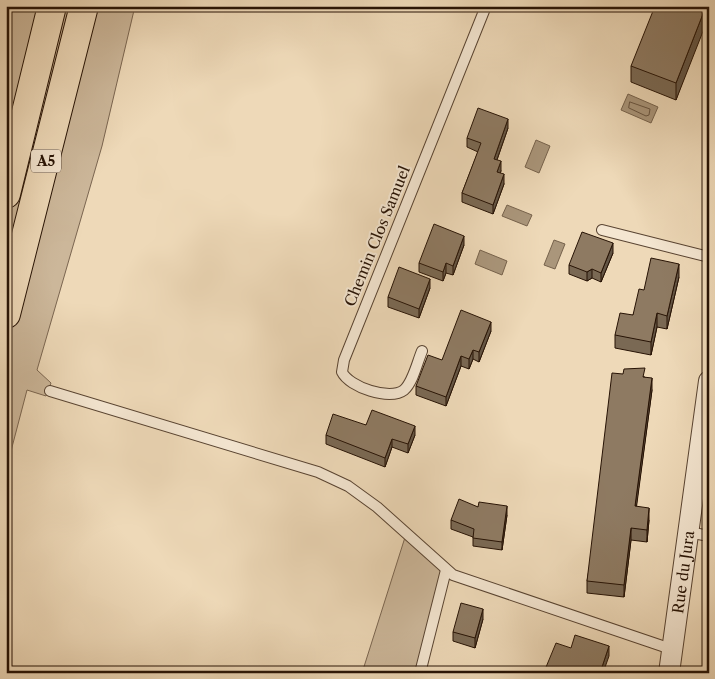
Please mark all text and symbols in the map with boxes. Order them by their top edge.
road number: A5 [31,150,61,172]
street label: Chemin Clos Samuel [340,162,414,309]
street label: Rue du Jura [668,529,698,615]

